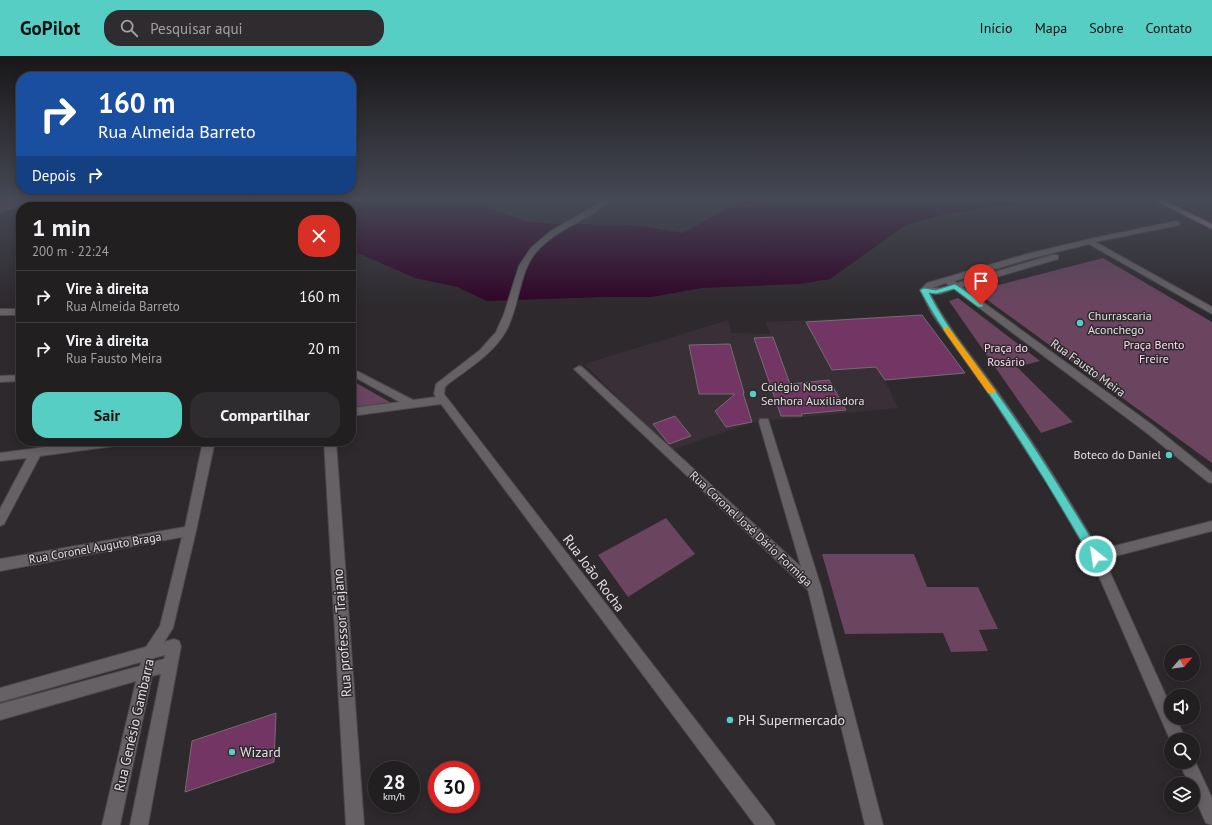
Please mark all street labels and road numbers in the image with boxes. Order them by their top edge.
street label: Rua Fausto Meira [1048,335,1129,400]
street label: Rua Coronel José Dário Formiga [687,468,816,590]
street label: Rua Coronel Auguto Braga [27,528,162,567]
street label: Rua João Rocha [559,531,629,615]
street label: Rua professor Trajano [329,568,355,698]
street label: Rua Genésio Gambarra [110,657,158,793]

